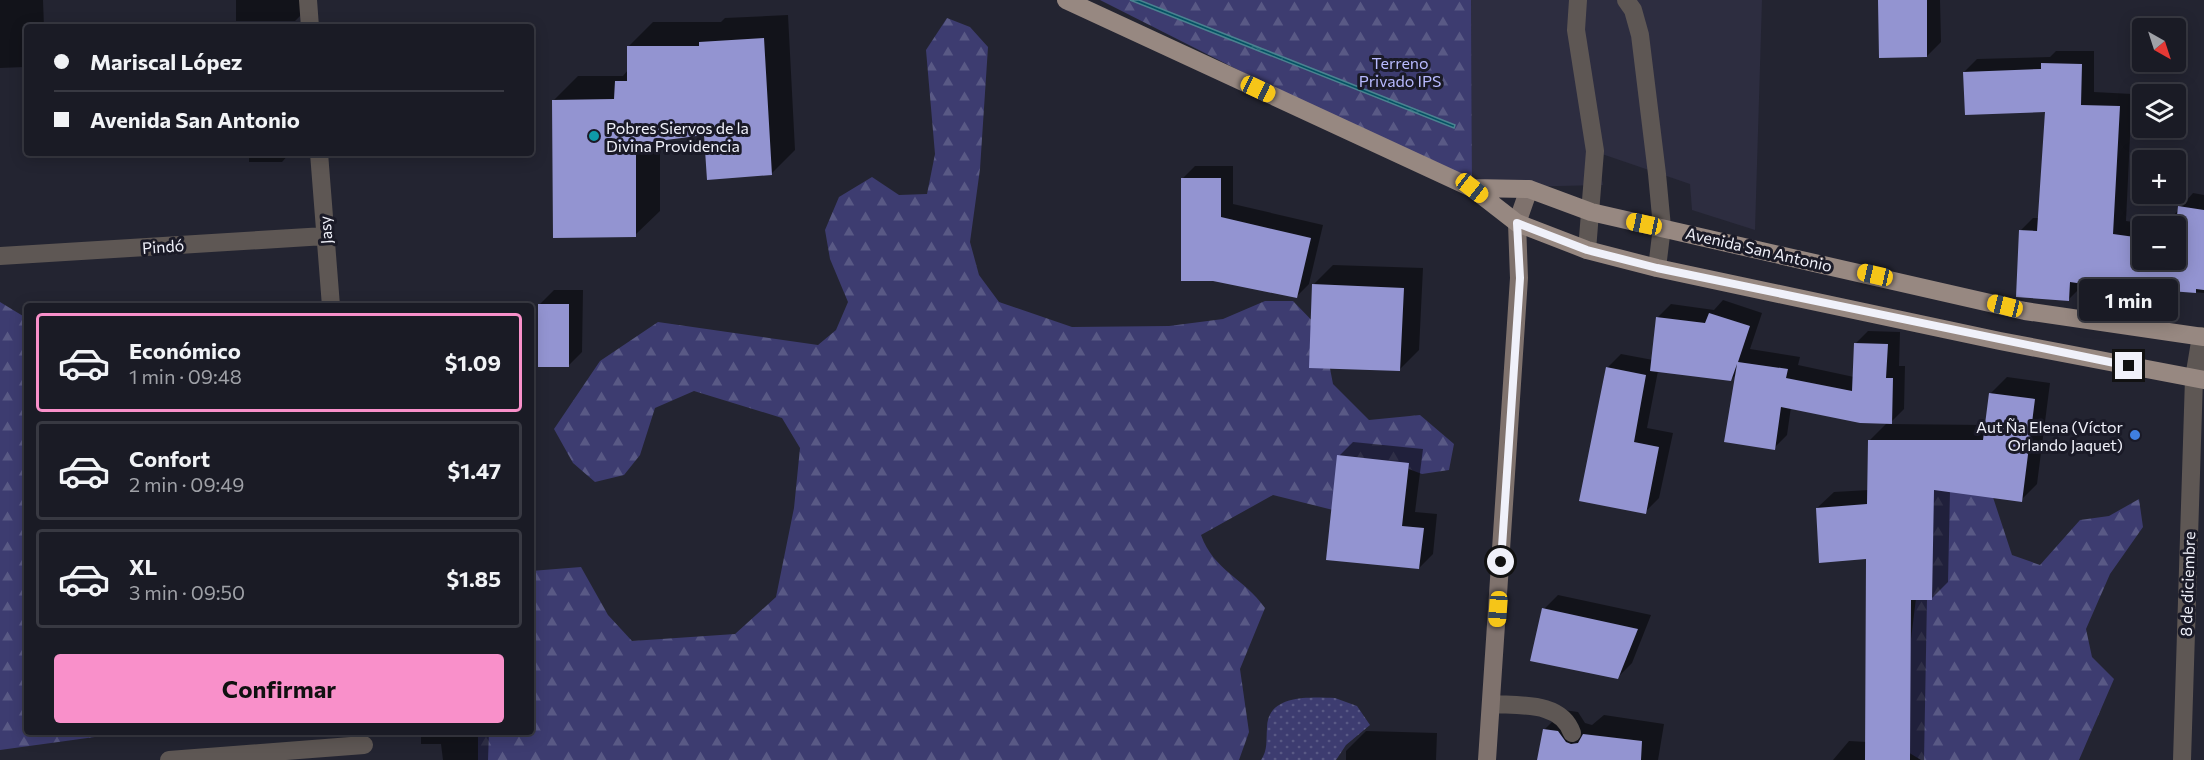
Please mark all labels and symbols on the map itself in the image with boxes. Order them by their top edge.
north arrow [2132,18,2186,72]
park label: Terreno Privado IPS [1359,53,1441,90]
car [1238,73,1278,105]
place label: Pobres Siervos de la Divina Providencia [606,118,749,155]
marker: Pobres Siervos de la Divina Providencia [587,129,601,143]
car [1452,170,1492,206]
car [1625,211,1663,237]
street label: Jasy [315,215,335,245]
street label: Avenida San Antonio [1684,223,1834,275]
street label: Pindó [141,235,185,257]
car [1855,262,1895,288]
callout: 1 min [2080,279,2178,321]
car [1985,293,2025,319]
route end [2115,352,2142,379]
place label: Aut Ña Elena (Víctor Orlando Jaquet) [1976,417,2124,454]
marker: Aut Ña Elena (Víctor Orlando Jaquet) [2128,428,2142,442]
street label: 8 de diciembre [2176,531,2198,637]
route start [1487,548,1514,575]
car [1488,590,1508,628]

